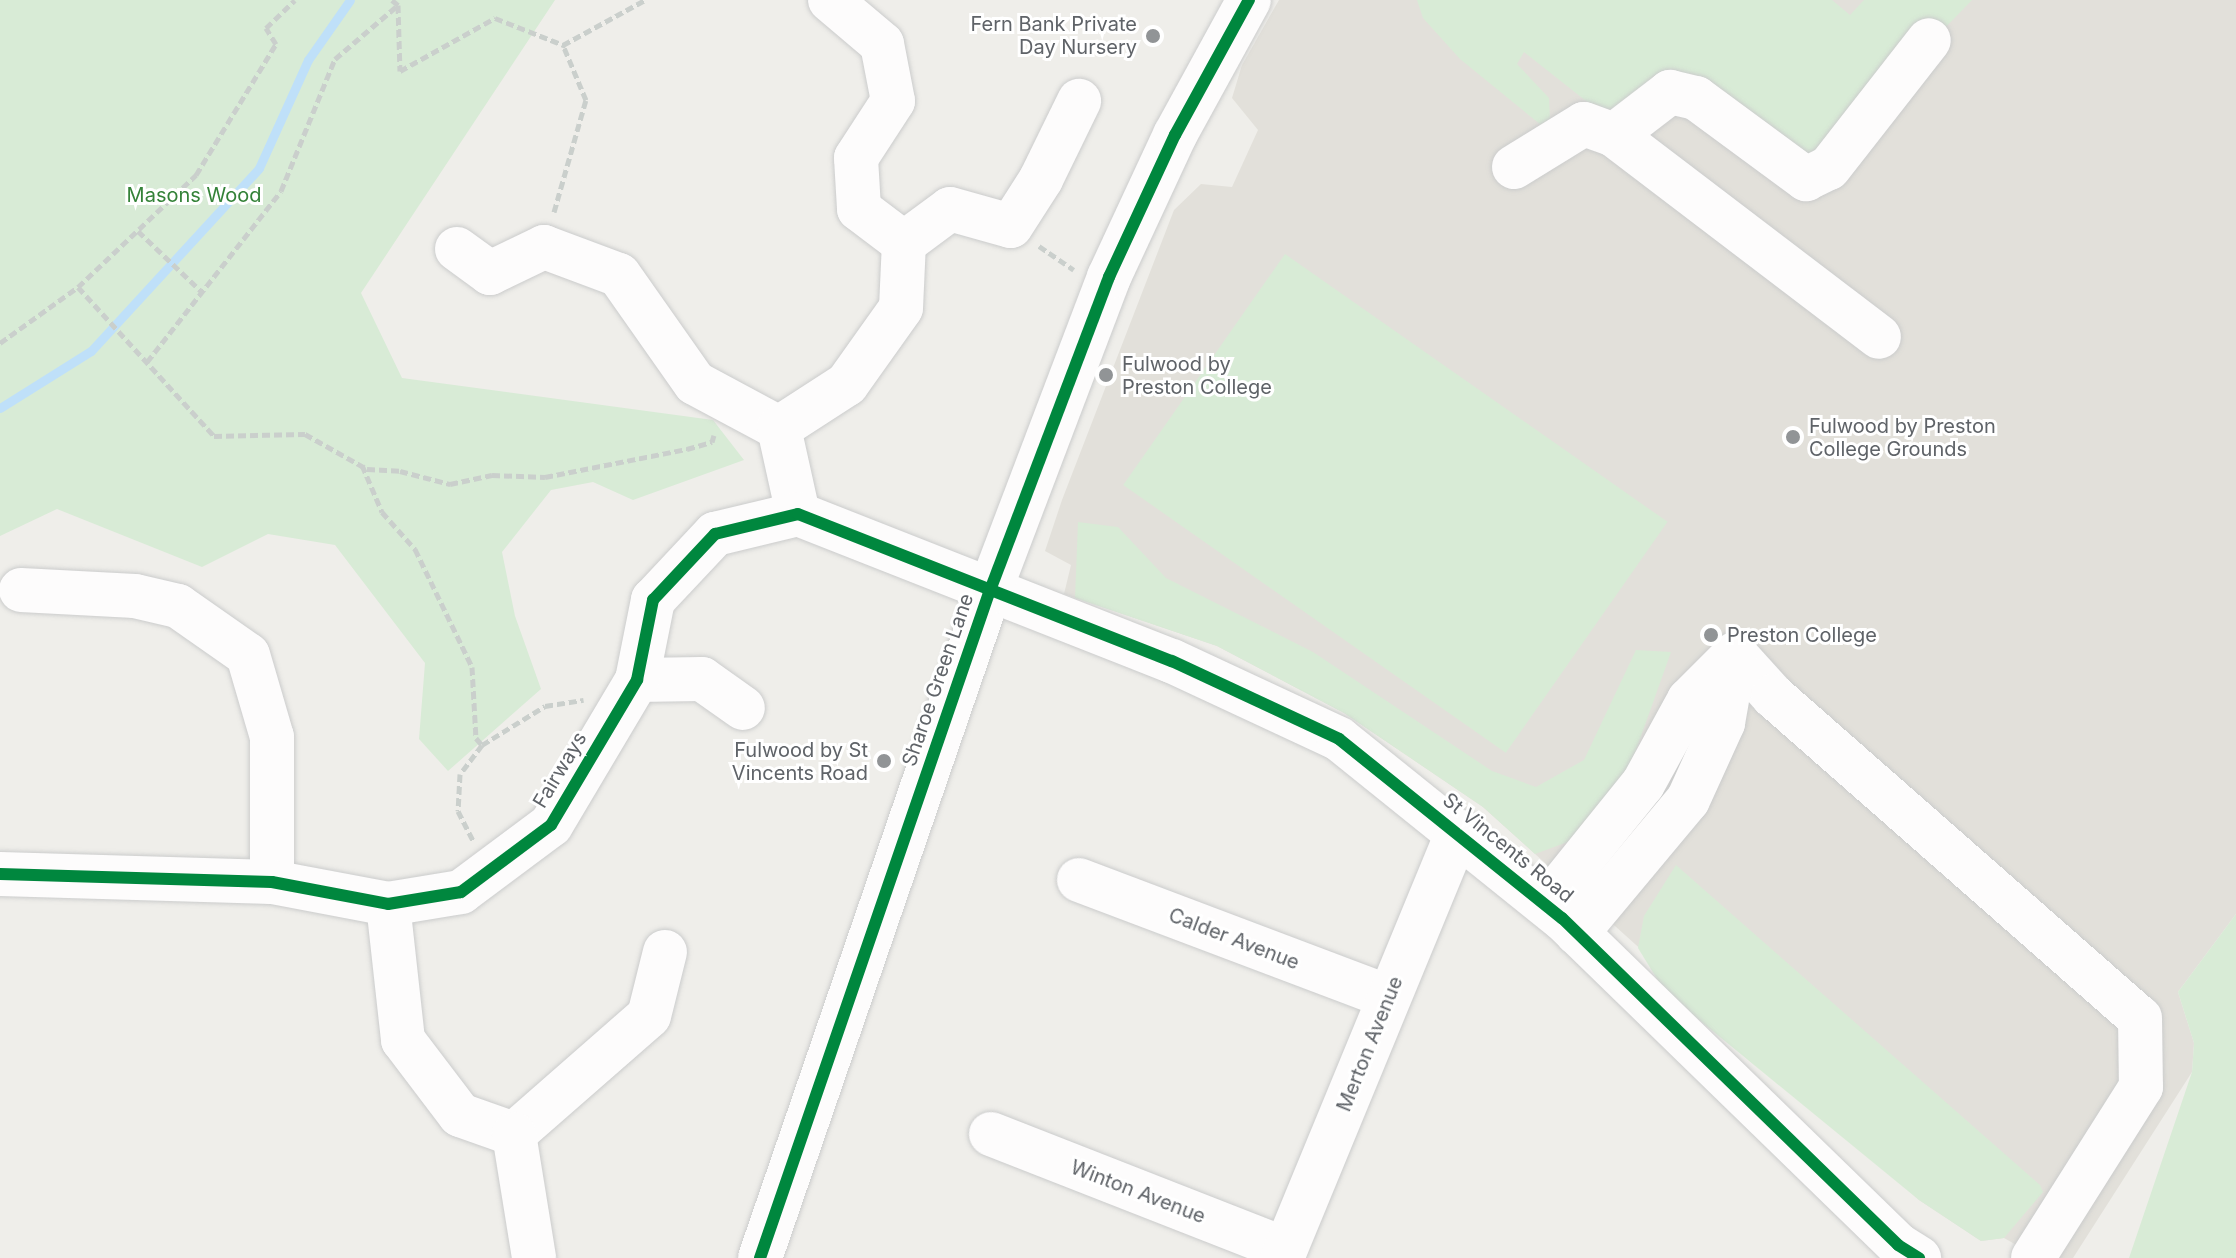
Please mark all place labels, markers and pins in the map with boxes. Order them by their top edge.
place label: Fern Bank Private Day Nursery [970,12,1137,59]
marker: Fern Bank Private Day Nursery [1144,27,1162,45]
place label: Fulwood by Preston College [1122,352,1272,399]
marker: Fulwood by Preston College [1097,366,1115,384]
place label: Fulwood by Preston College Grounds [1809,414,1996,461]
marker: Fulwood by Preston College Grounds [1784,428,1802,446]
place label: Preston College [1727,623,1877,647]
marker: Preston College [1702,626,1720,644]
place label: Fulwood by St Vincents Road [732,738,868,785]
marker: Fulwood by St Vincents Road [875,752,893,770]

